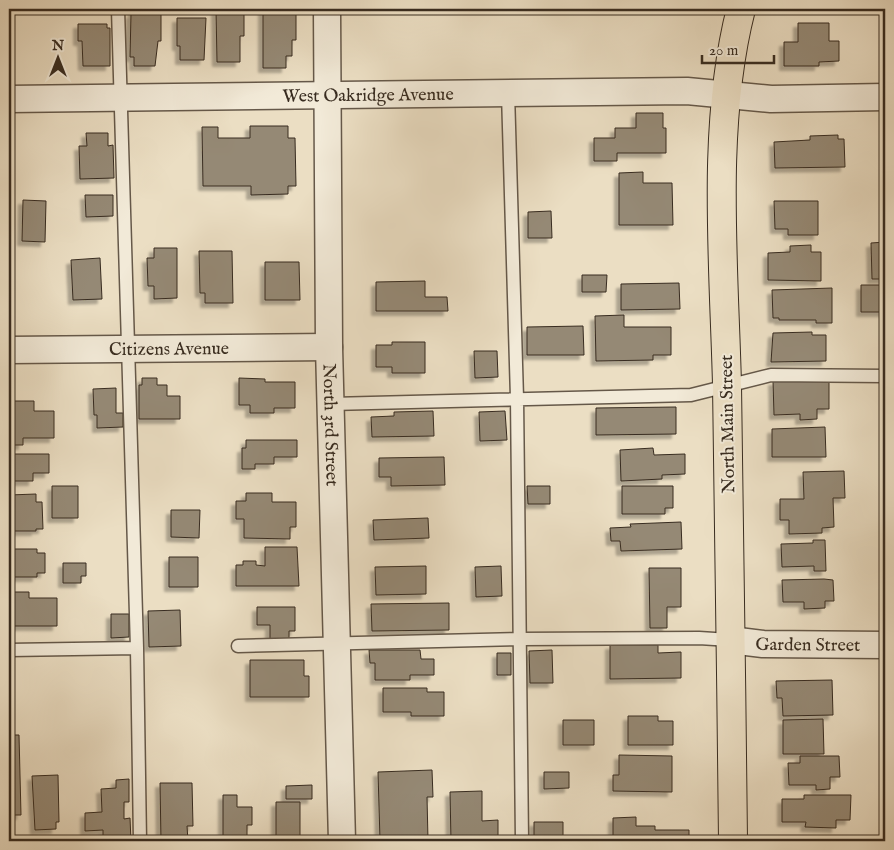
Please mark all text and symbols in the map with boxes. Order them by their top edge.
north arrow [32,32,82,82]
scale bar [702,32,774,64]
text: N [51,37,64,55]
text: 20 m [709,41,739,60]
street label: West Oakridge Avenue [282,84,454,109]
street label: Citizens Avenue [109,338,229,362]
street label: North Main Street [716,354,741,494]
street label: North 3rd Street [316,363,343,487]
street label: Garden Street [754,633,860,658]

